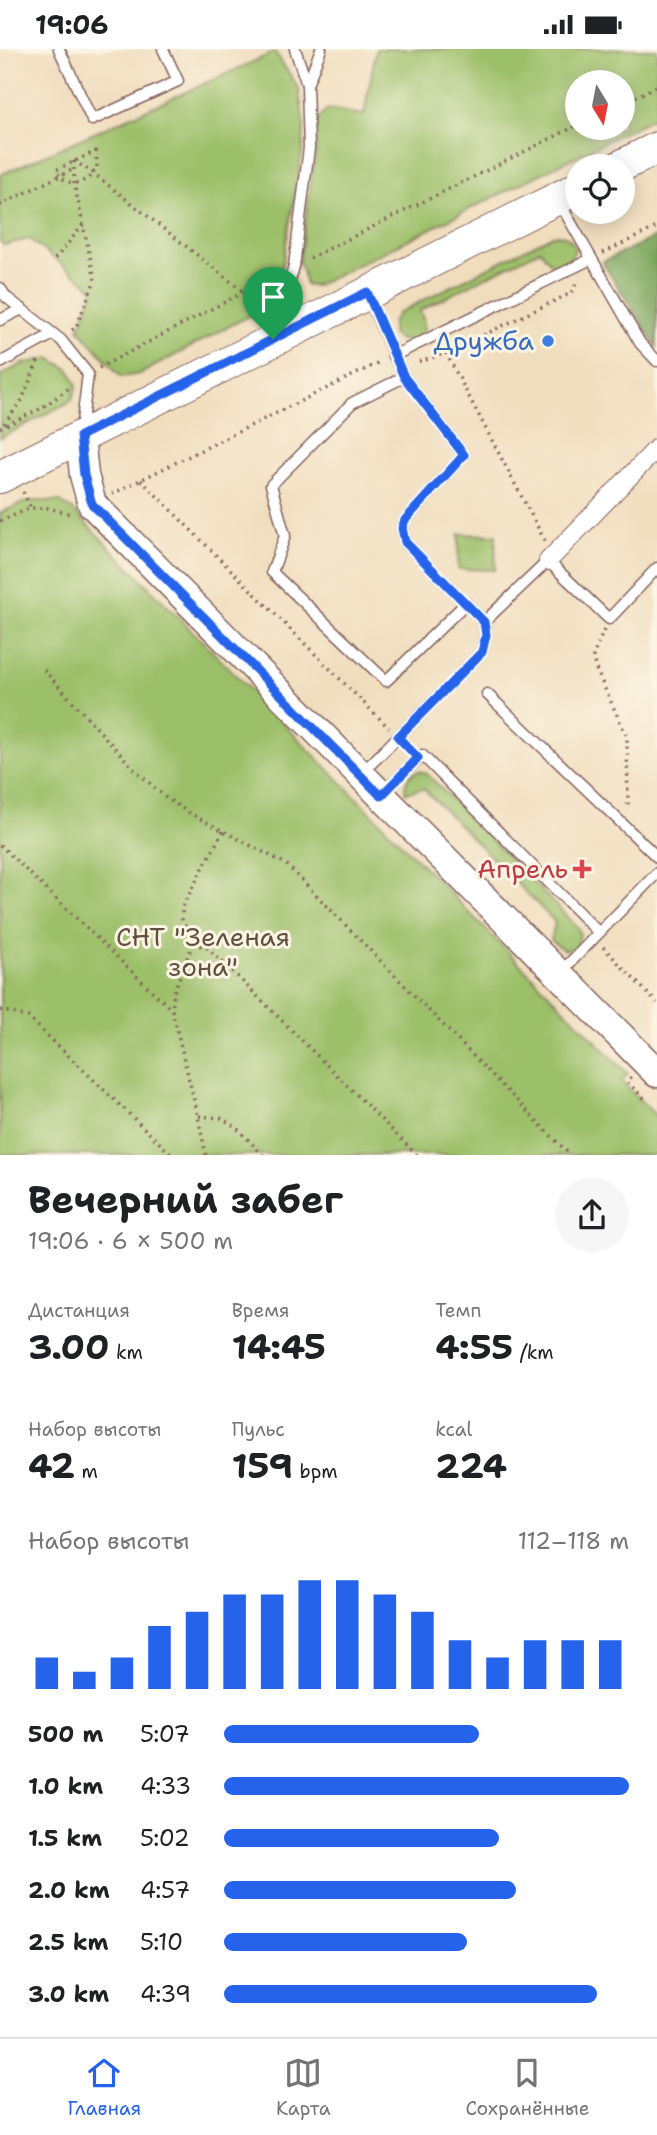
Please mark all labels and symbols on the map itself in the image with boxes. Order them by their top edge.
north arrow [565,70,635,140]
pin [243,267,303,339]
place label: Дружба [433,323,534,358]
marker: Дружба [540,333,556,349]
place label: Апрель [477,851,568,886]
marker: Апрель [574,861,590,877]
park label: СНТ "Зеленая зона" [116,919,290,984]

